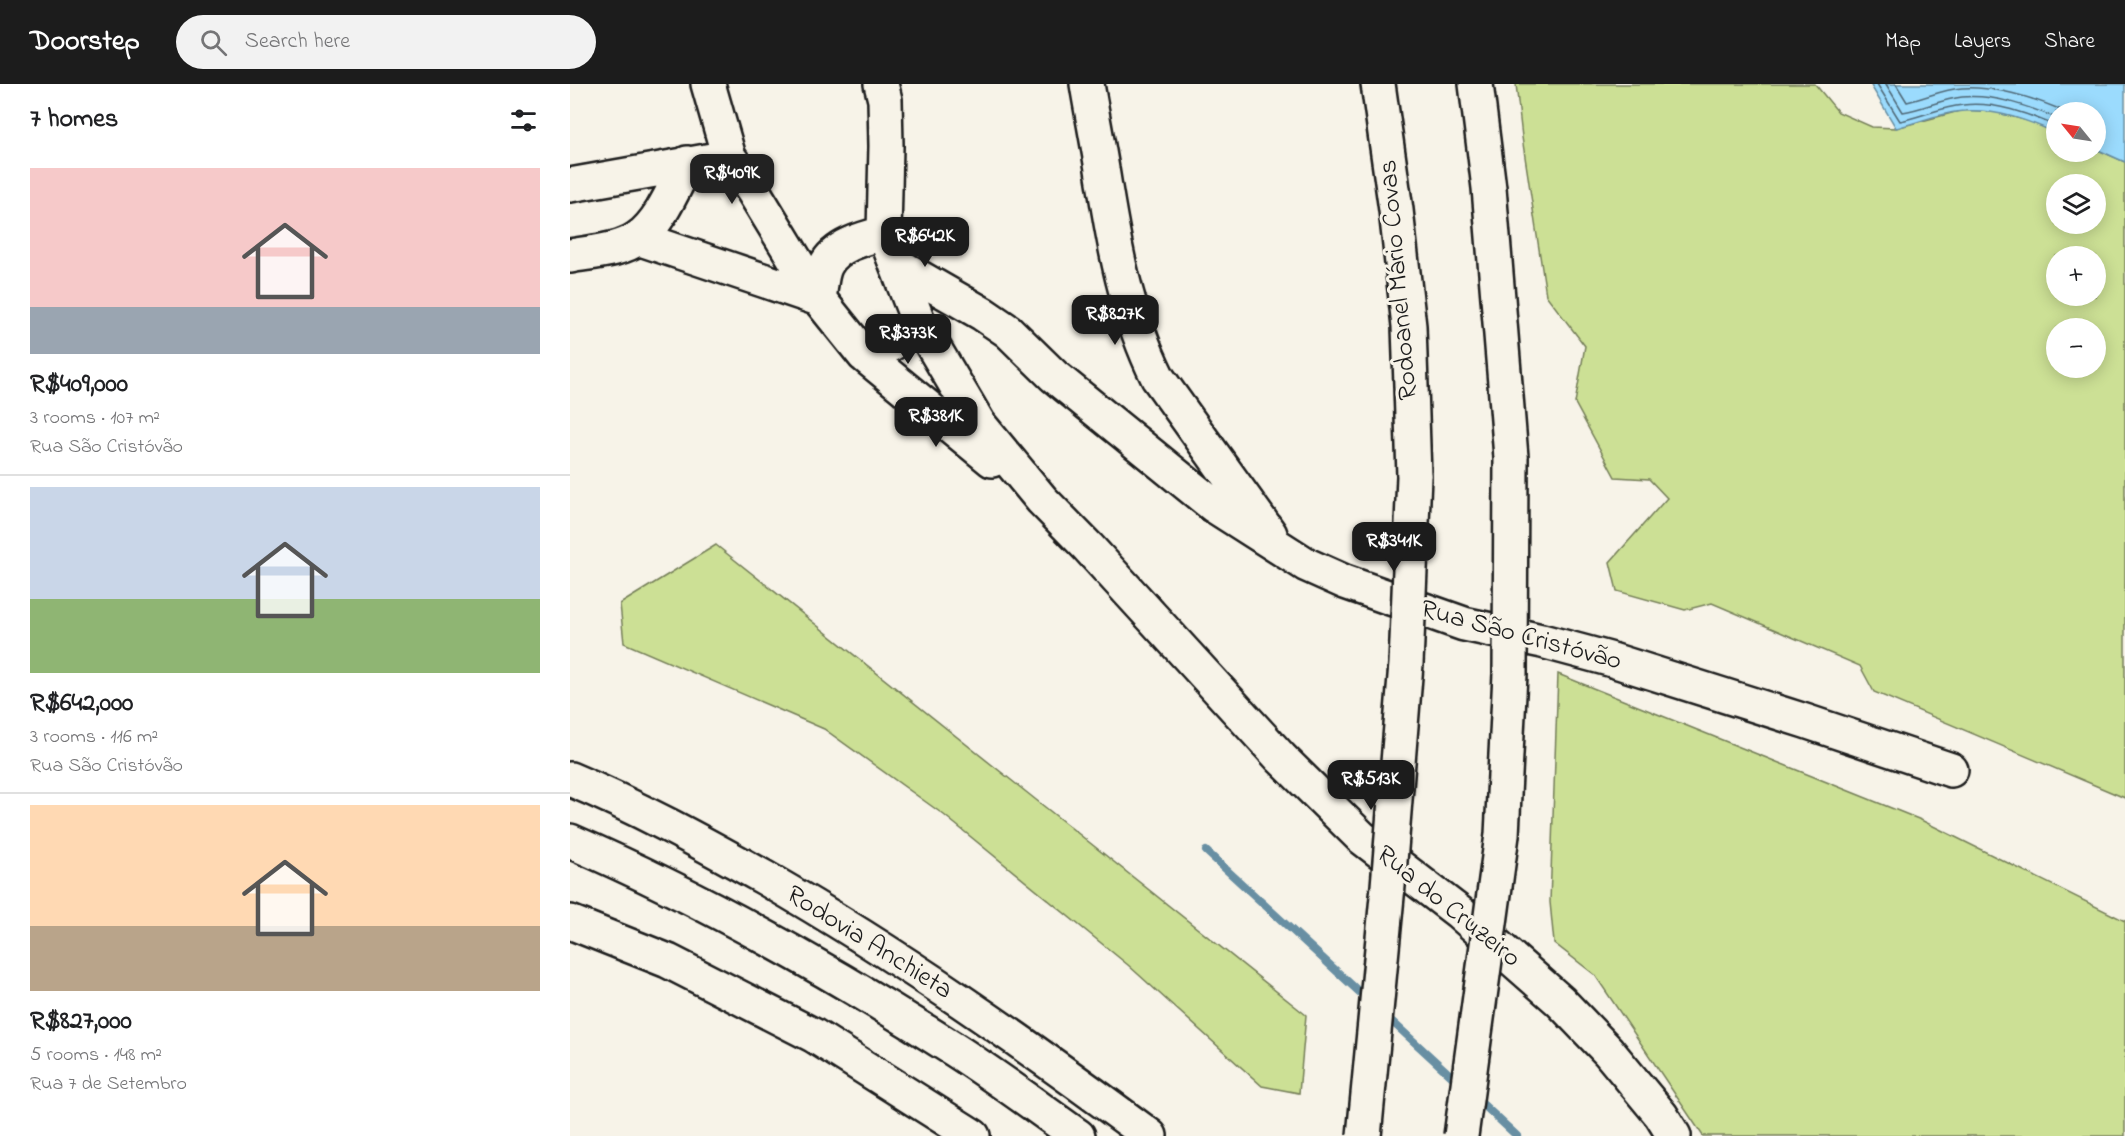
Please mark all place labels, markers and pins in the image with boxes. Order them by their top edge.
pin: R$409K [683,154,781,205]
pin: R$642K [876,217,974,268]
pin: R$827K [1066,295,1164,346]
pin: R$373K [859,314,957,365]
pin: R$381K [887,397,985,448]
pin: R$341K [1345,522,1443,573]
pin: R$513K [1322,760,1420,811]

